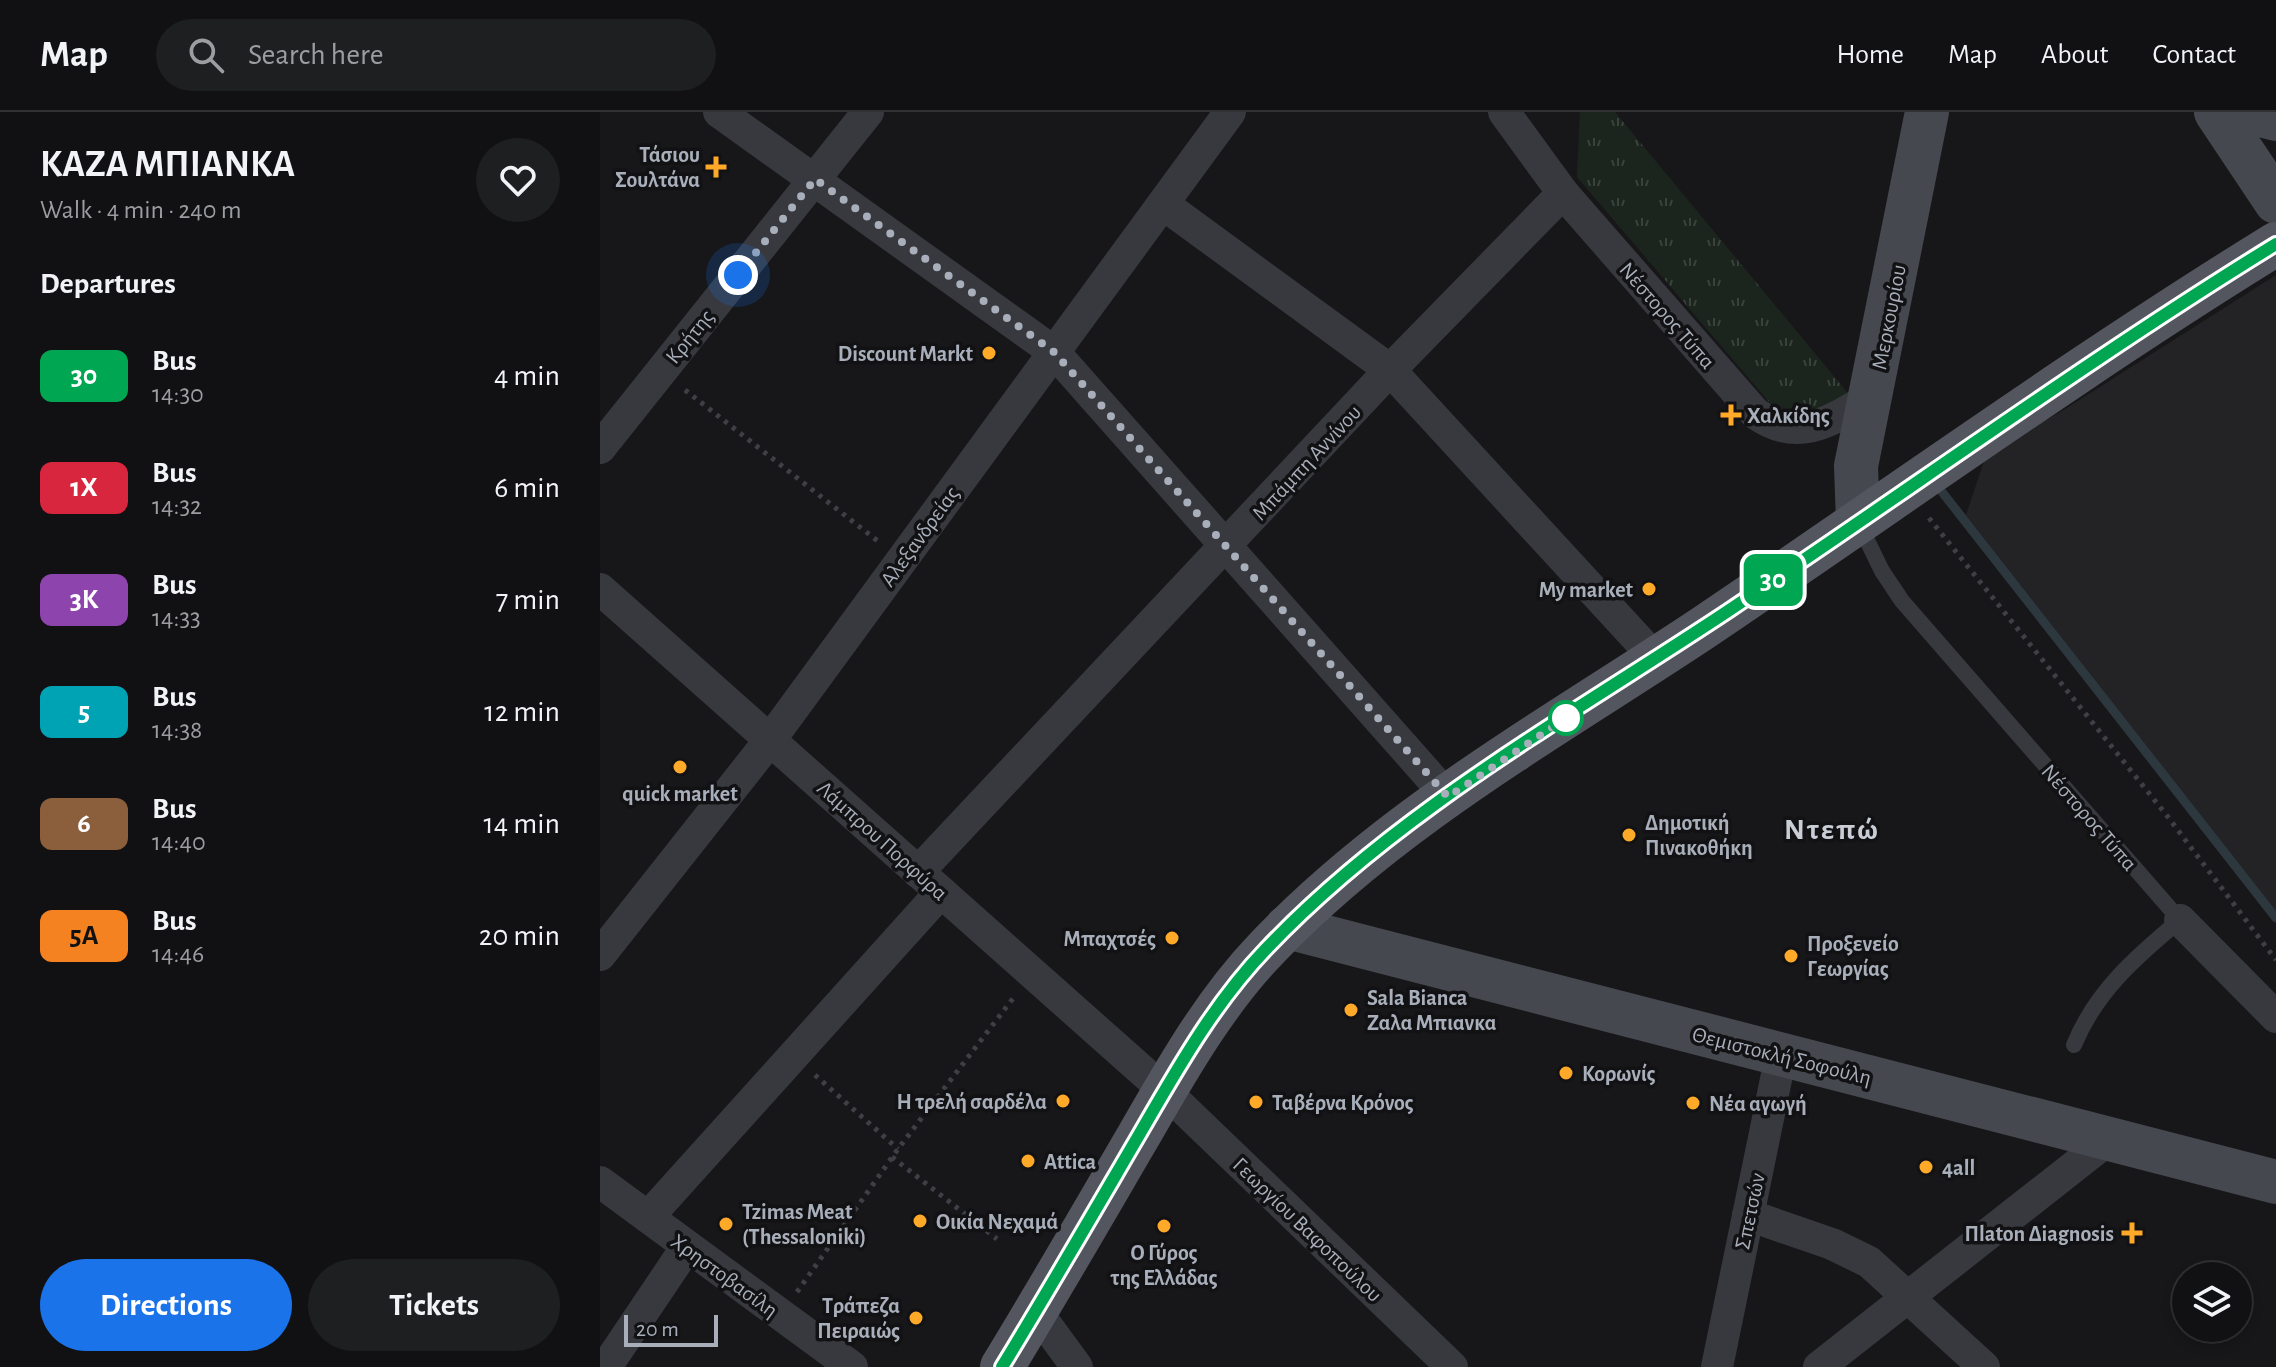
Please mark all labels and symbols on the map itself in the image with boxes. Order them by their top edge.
place label: Τάσιου Σουλτάνα [615,144,700,191]
marker: Τάσιου Σουλτάνα [707,158,725,176]
your location [718,255,758,295]
street label: Νέστορος Τύπα [1615,258,1719,373]
street label: Μερκουρίου [1868,263,1910,372]
street label: Κρήτης [662,305,718,368]
place label: Discount Markt [838,343,974,365]
marker: Discount Markt [980,344,998,362]
street label: Μπάμπη Αννίνου [1248,401,1365,524]
place label: Χαλκίδης [1747,405,1830,428]
marker: Χαλκίδης [1722,406,1740,424]
street label: Αλεξανδρείας [876,483,964,591]
line badge: 30 [1737,554,1809,606]
place label: My market [1539,579,1634,602]
marker: My market [1640,580,1658,598]
unlabelled marker [1549,701,1583,735]
marker: quick market [671,758,689,776]
street label: Νέστορος Τύπα [2037,760,2141,875]
street label: Λάμπρου Πορφύρα [813,777,952,905]
place label: quick market [622,783,738,805]
place label: Δημοτική Πινακοθήκη [1645,812,1753,859]
district label: Ντεπώ [1784,815,1880,845]
marker: Δημοτική Πινακοθήκη [1620,826,1638,844]
place label: Μπαχτσές [1064,928,1156,951]
marker: Μπαχτσές [1163,929,1181,947]
place label: Προξενείο Γεωργίας [1807,933,1899,981]
marker: Προξενείο Γεωργίας [1782,947,1800,965]
place label: Sala Bianca Ζαλα Μπιανκα [1367,987,1497,1034]
marker: Sala Bianca Ζαλα Μπιανκα [1342,1001,1360,1019]
street label: Θεμιστοκλή Σοφούλη [1690,1023,1874,1089]
place label: Κορωνίς [1582,1063,1656,1086]
marker: Κορωνίς [1557,1064,1575,1082]
place label: Η τρελή σαρδέλα [897,1091,1047,1113]
marker: Η τρελή σαρδέλα [1054,1092,1072,1110]
place label: Ταβέρνα Κρόνος [1272,1092,1414,1115]
marker: Ταβέρνα Κρόνος [1247,1093,1265,1111]
place label: Νέα αγωγή [1709,1093,1807,1115]
marker: Νέα αγωγή [1684,1094,1702,1112]
place label: Attica [1044,1151,1097,1173]
marker: Attica [1019,1152,1037,1170]
street label: Γεωργίου Βαφοπούλου [1229,1153,1386,1306]
place label: 4all [1942,1157,1975,1179]
marker: 4all [1917,1158,1935,1176]
street label: Σπετσών [1731,1171,1769,1251]
place label: Tzimas Meat (Thessaloniki) [742,1201,866,1248]
place label: Οικία Νεχαμά [936,1211,1059,1233]
marker: Οικία Νεχαμά [911,1212,929,1230]
marker: Tzimas Meat (Thessaloniki) [717,1215,735,1233]
marker: Ο Γύρος της Ελλάδας [1155,1217,1173,1235]
marker: Πlaton Δiagnosis [2121,1222,2143,1244]
place label: Πlaton Δiagnosis [1965,1223,2114,1245]
street label: Χρηστοβασίλη [667,1230,782,1322]
place label: Ο Γύρος της Ελλάδας [1109,1242,1218,1290]
place label: Τράπεζα Πειραιώς [817,1295,900,1343]
marker: Τράπεζα Πειραιώς [907,1309,925,1327]
scale bar [624,1311,718,1347]

